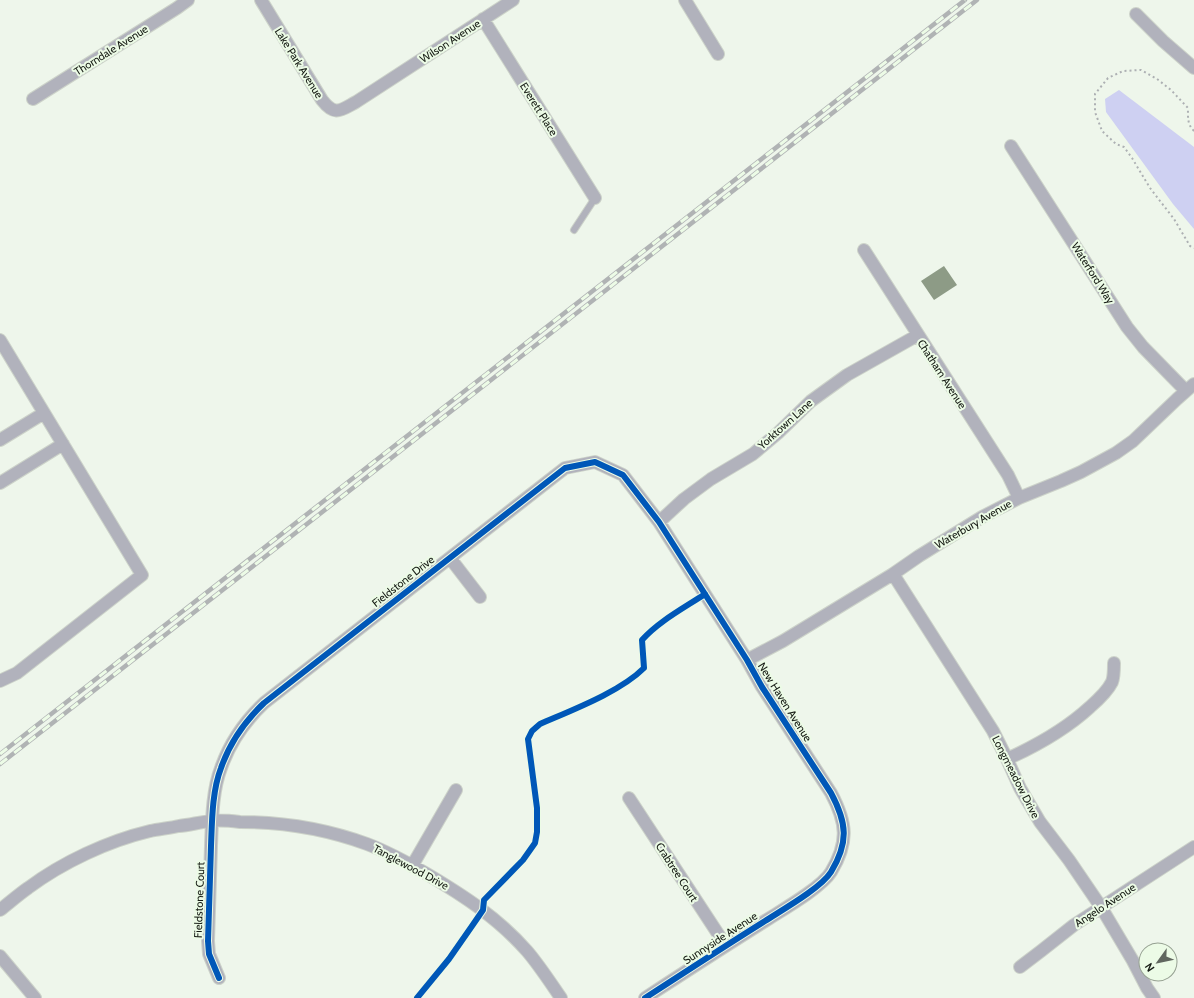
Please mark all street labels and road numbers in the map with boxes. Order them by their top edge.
street label: Wilson Avenue [417,16,483,66]
street label: Thorndale Avenue [72,22,151,78]
street label: Lake Park Avenue [272,25,327,101]
street label: Everett Place [517,80,561,139]
street label: Waterford Way [1069,240,1118,307]
street label: Chatham Avenue [914,337,970,412]
street label: Yorktown Lane [754,396,815,453]
street label: Waterbury Avenue [932,496,1014,552]
street label: Fieldstone Drive [369,552,437,610]
street label: New Haven Avenue [755,660,815,745]
street label: Longmeadow Drive [989,733,1043,821]
street label: Crabtree Court [653,840,701,904]
street label: Tanglewood Drive [371,841,451,893]
street label: Fieldstone Court [191,861,207,938]
street label: Angelo Avenue [1072,880,1138,930]
street label: Sunnyside Avenue [680,909,760,967]

